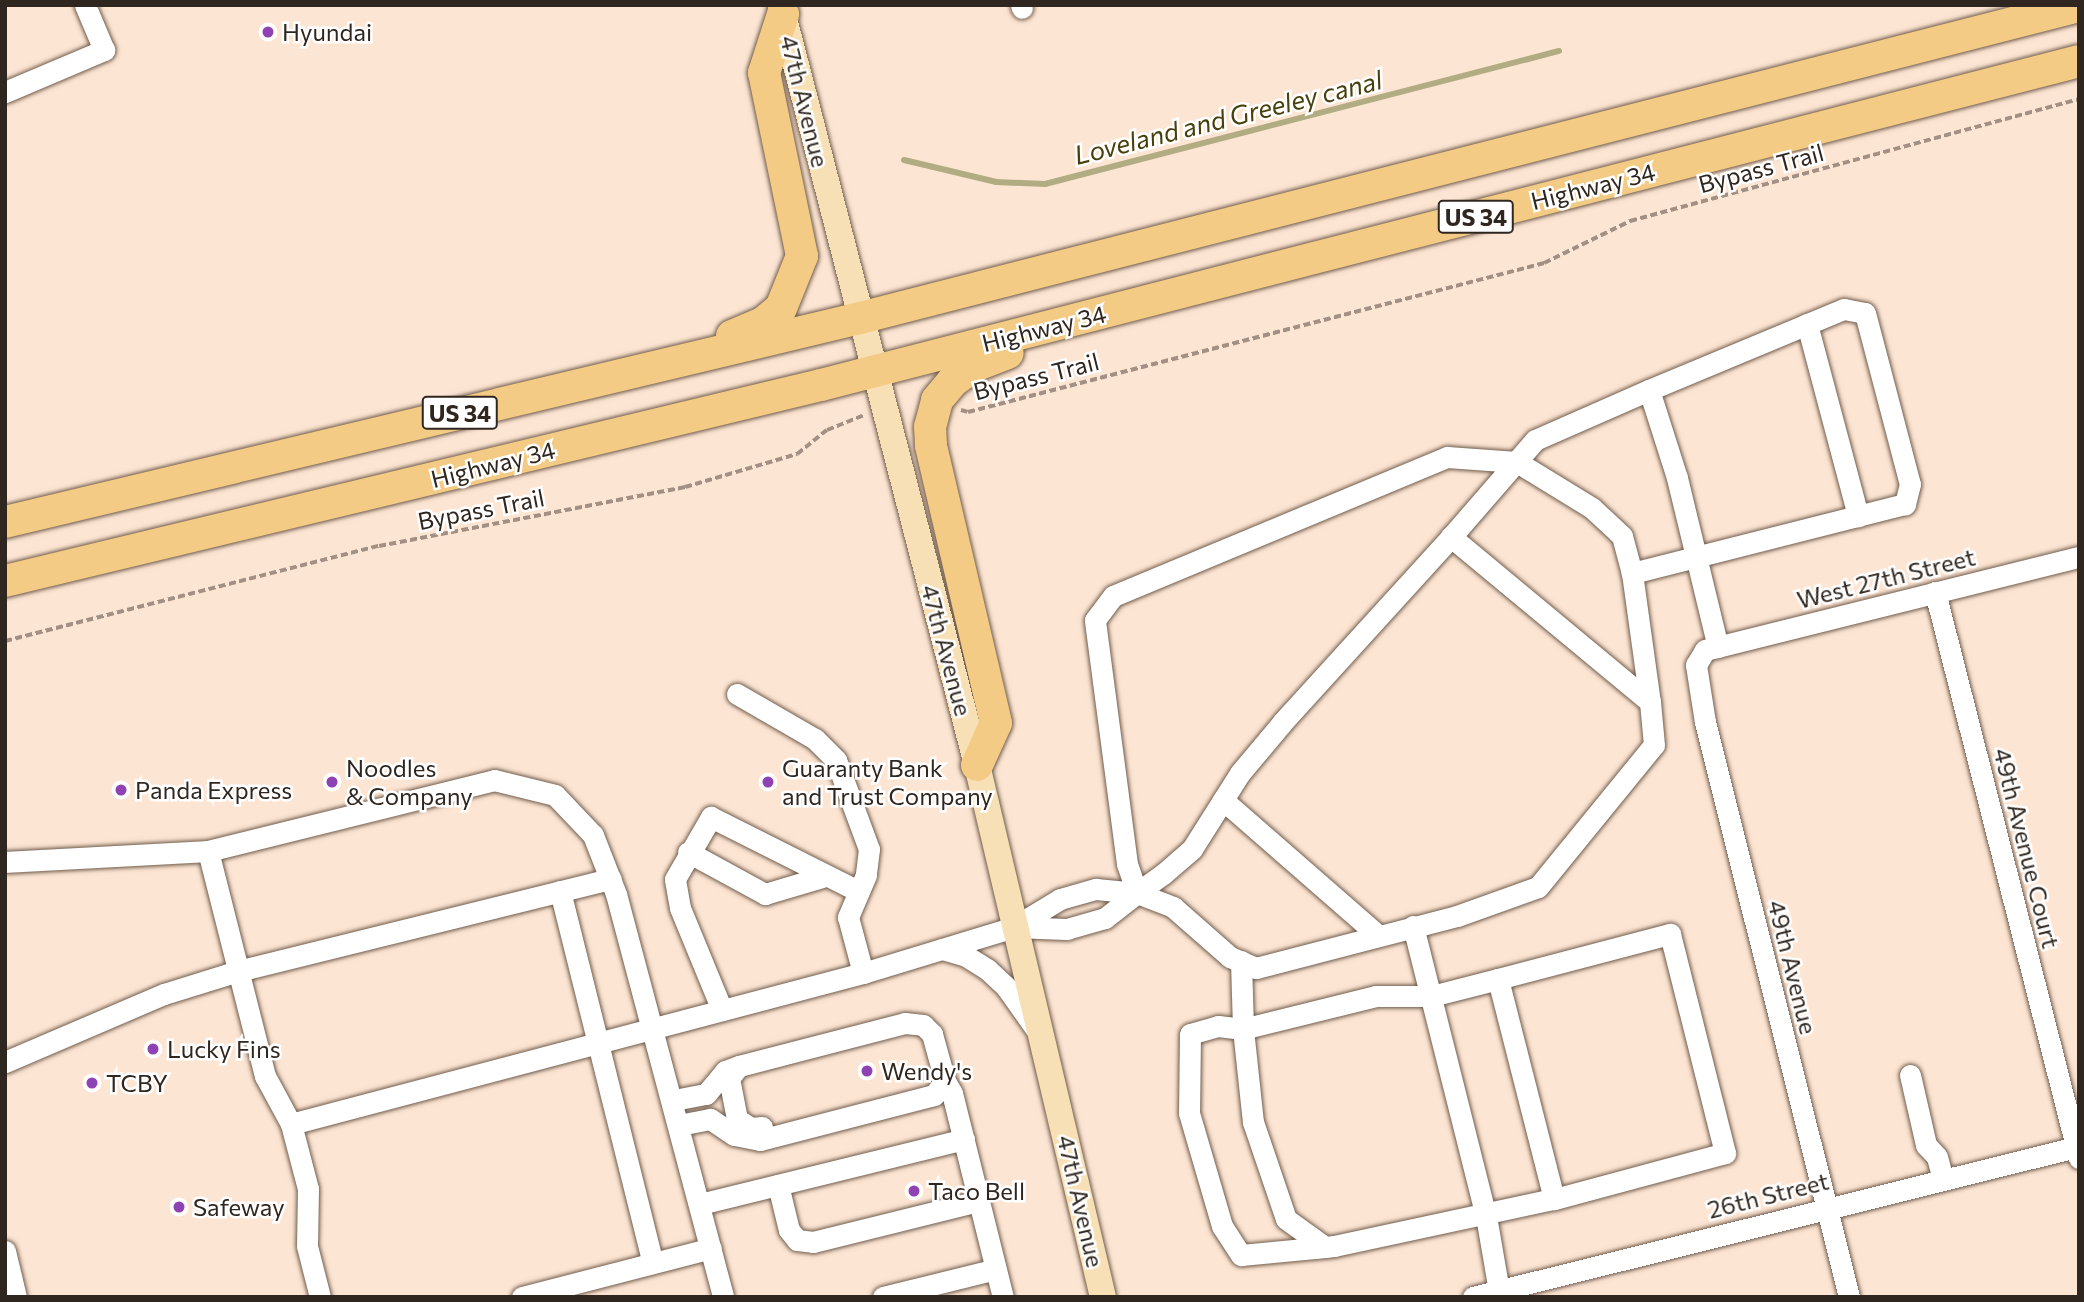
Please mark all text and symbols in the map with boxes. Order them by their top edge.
place label: Hyundai [282,18,372,46]
marker: Hyundai [260,24,276,40]
street label: 47th Avenue [775,32,835,170]
water label: Loveland and Greeley canal [1071,64,1385,170]
street label: Bypass Trail [1695,137,1827,199]
street label: Highway 34 [1528,157,1658,215]
road number: US 34 [1438,198,1514,236]
street label: Highway 34 [979,299,1109,357]
street label: Bypass Trail [970,346,1102,406]
road number: US 34 [421,394,498,432]
street label: Highway 34 [428,435,558,493]
street label: Bypass Trail [415,483,547,535]
street label: West 27th Street [1794,542,1978,614]
street label: 47th Avenue [916,581,978,719]
street label: 49th Avenue Court [1988,745,2066,951]
place label: Noodles & Company [346,754,473,810]
place label: Guaranty Bank and Trust Company [782,754,993,810]
marker: Noodles & Company [324,774,340,790]
marker: Guaranty Bank and Trust Company [760,774,776,790]
place label: Panda Express [135,776,292,804]
marker: Panda Express [113,782,129,798]
street label: 49th Avenue [1762,897,1824,1037]
place label: Lucky Fins [167,1035,281,1063]
marker: Lucky Fins [145,1041,161,1057]
place label: Wendy's [881,1057,972,1085]
marker: Wendy's [859,1063,875,1079]
place label: TCBY [106,1069,168,1097]
marker: TCBY [84,1075,100,1091]
street label: 47th Avenue [1052,1132,1110,1270]
street label: 26th Street [1704,1166,1832,1224]
place label: Taco Bell [928,1177,1025,1205]
marker: Taco Bell [906,1183,922,1199]
place label: Safeway [193,1193,285,1221]
marker: Safeway [171,1199,187,1215]

